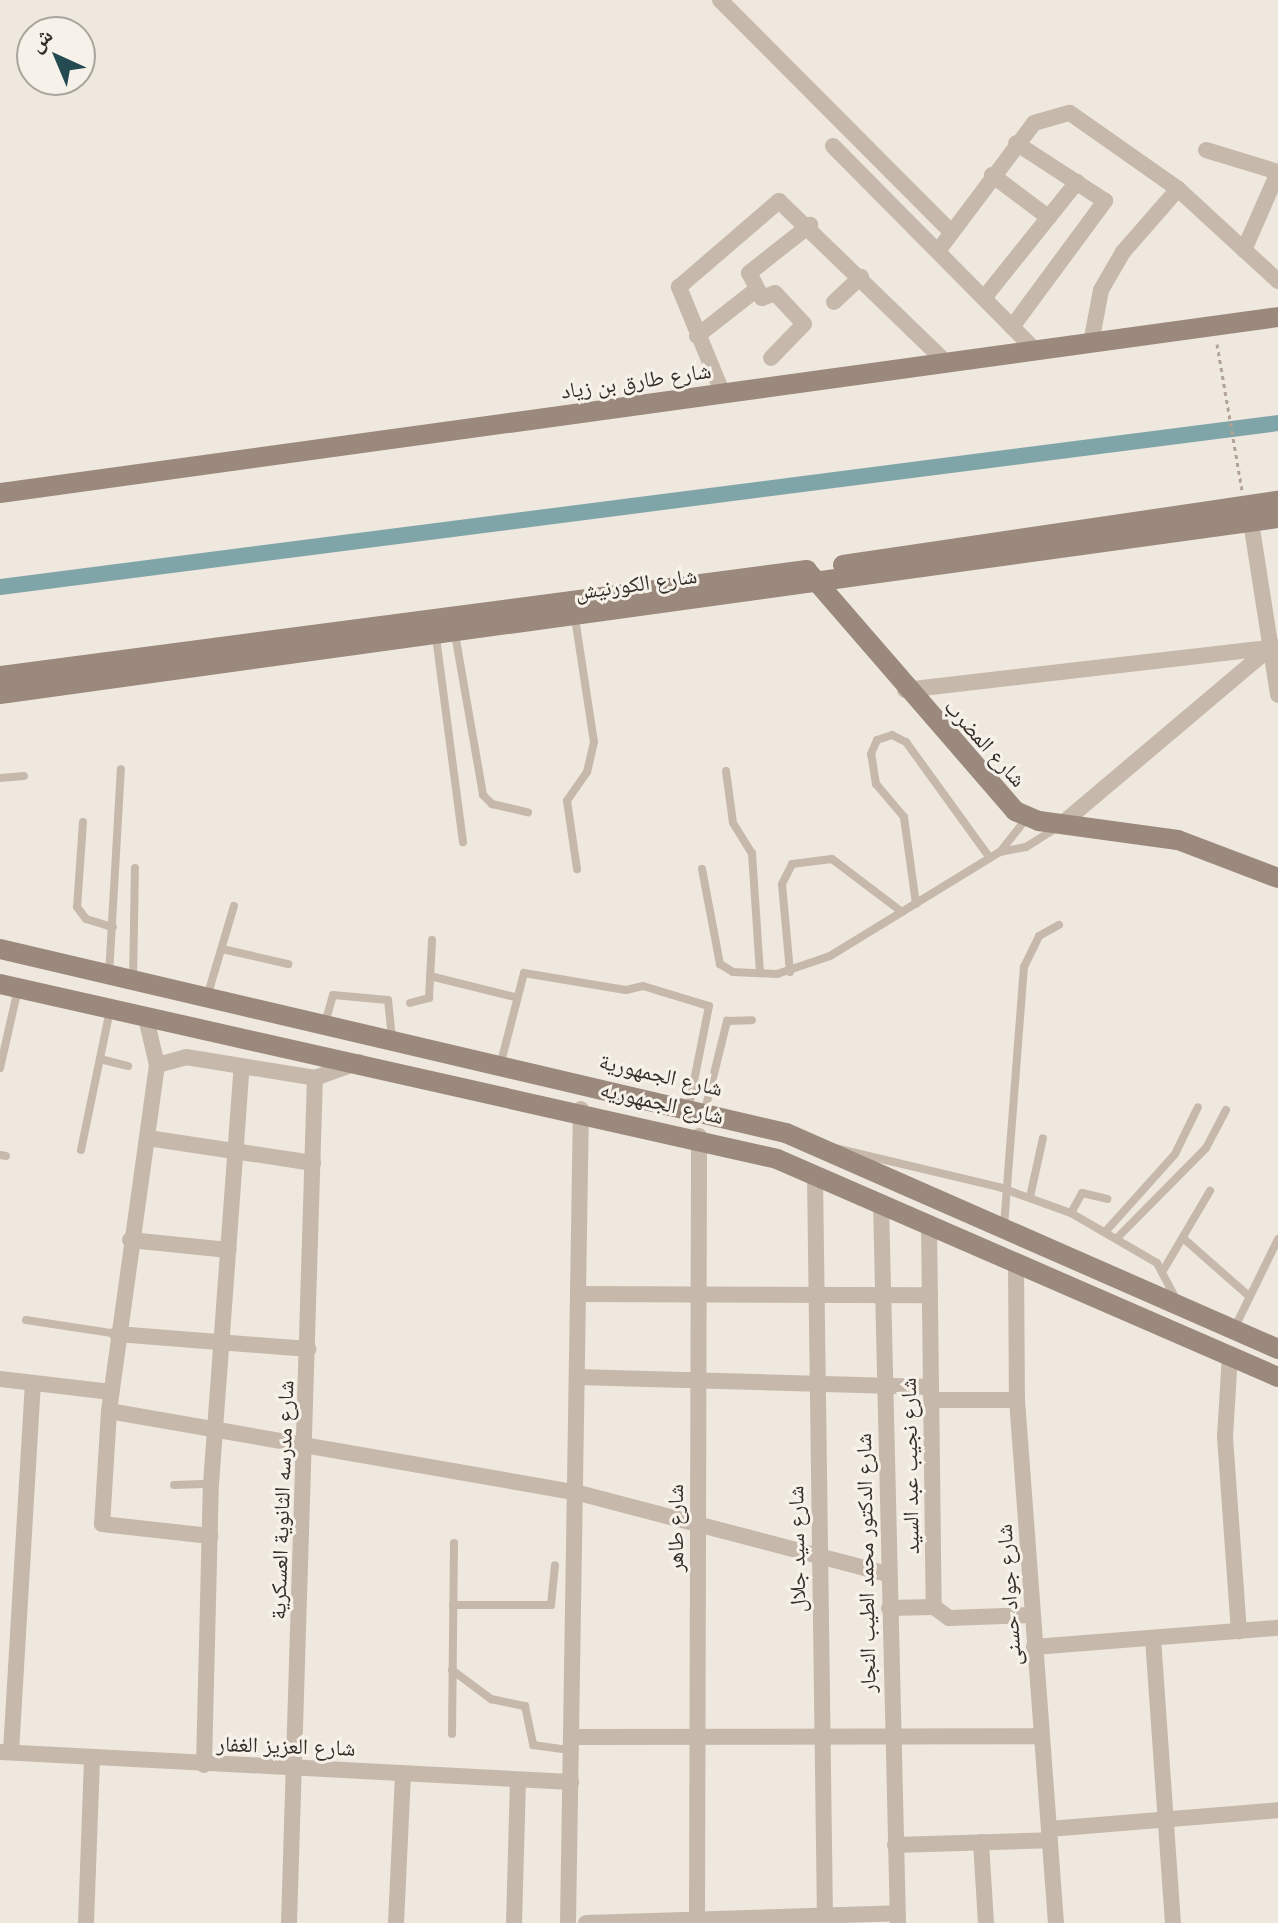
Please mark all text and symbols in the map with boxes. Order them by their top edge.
north arrow [16,16,96,96]
text: ش [23,22,58,58]
street label: شارع طارق بن زياد [559,357,713,405]
street label: شارع الكورنيش [573,562,699,606]
street label: شارع المضرب [939,693,1031,793]
street label: شارع الجمهورية [597,1048,725,1102]
street label: شارع الجمهوريه [598,1076,726,1130]
street label: شارع نجيب عبد السيد [895,1378,925,1554]
street label: شارع مدرسه الثانوية العسكرية [265,1380,299,1620]
street label: شارع الدكتور محمد الطيب النجار [851,1433,881,1693]
street label: شارع طاهر [663,1484,689,1572]
street label: شارع سيد جلال [783,1485,811,1613]
street label: شارع جواد حسنى [991,1523,1027,1667]
street label: شارع العزيز الغفار [216,1730,356,1762]

